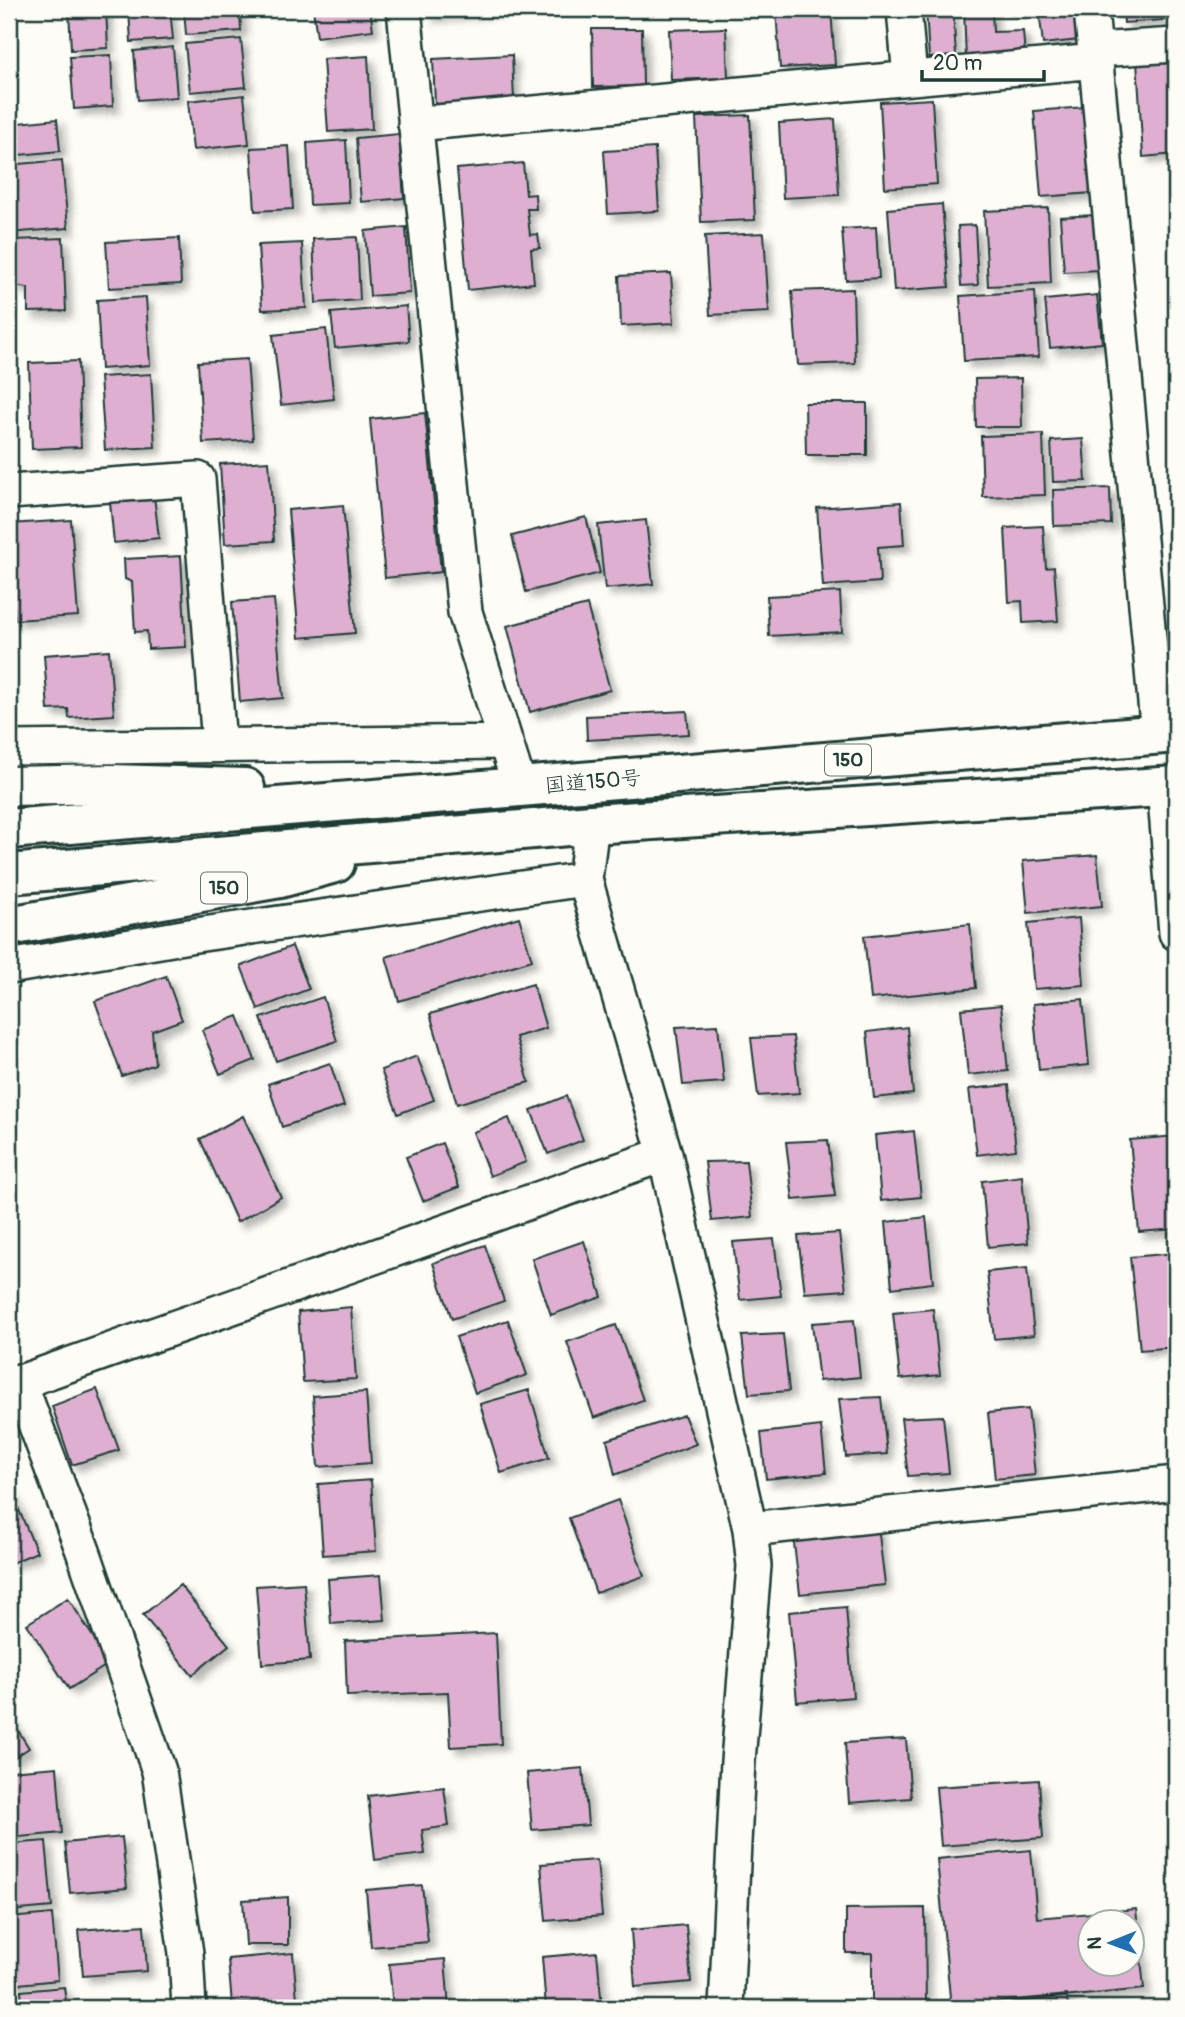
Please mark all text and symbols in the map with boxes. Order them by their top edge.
scale bar [922,38,1045,82]
text: 20 m [933,50,982,77]
road number: 150 [825,744,871,776]
street label: 国道150号 [544,764,642,800]
road number: 150 [201,873,247,904]
north arrow [1076,1909,1146,1979]
text: N [1083,1937,1107,1950]

